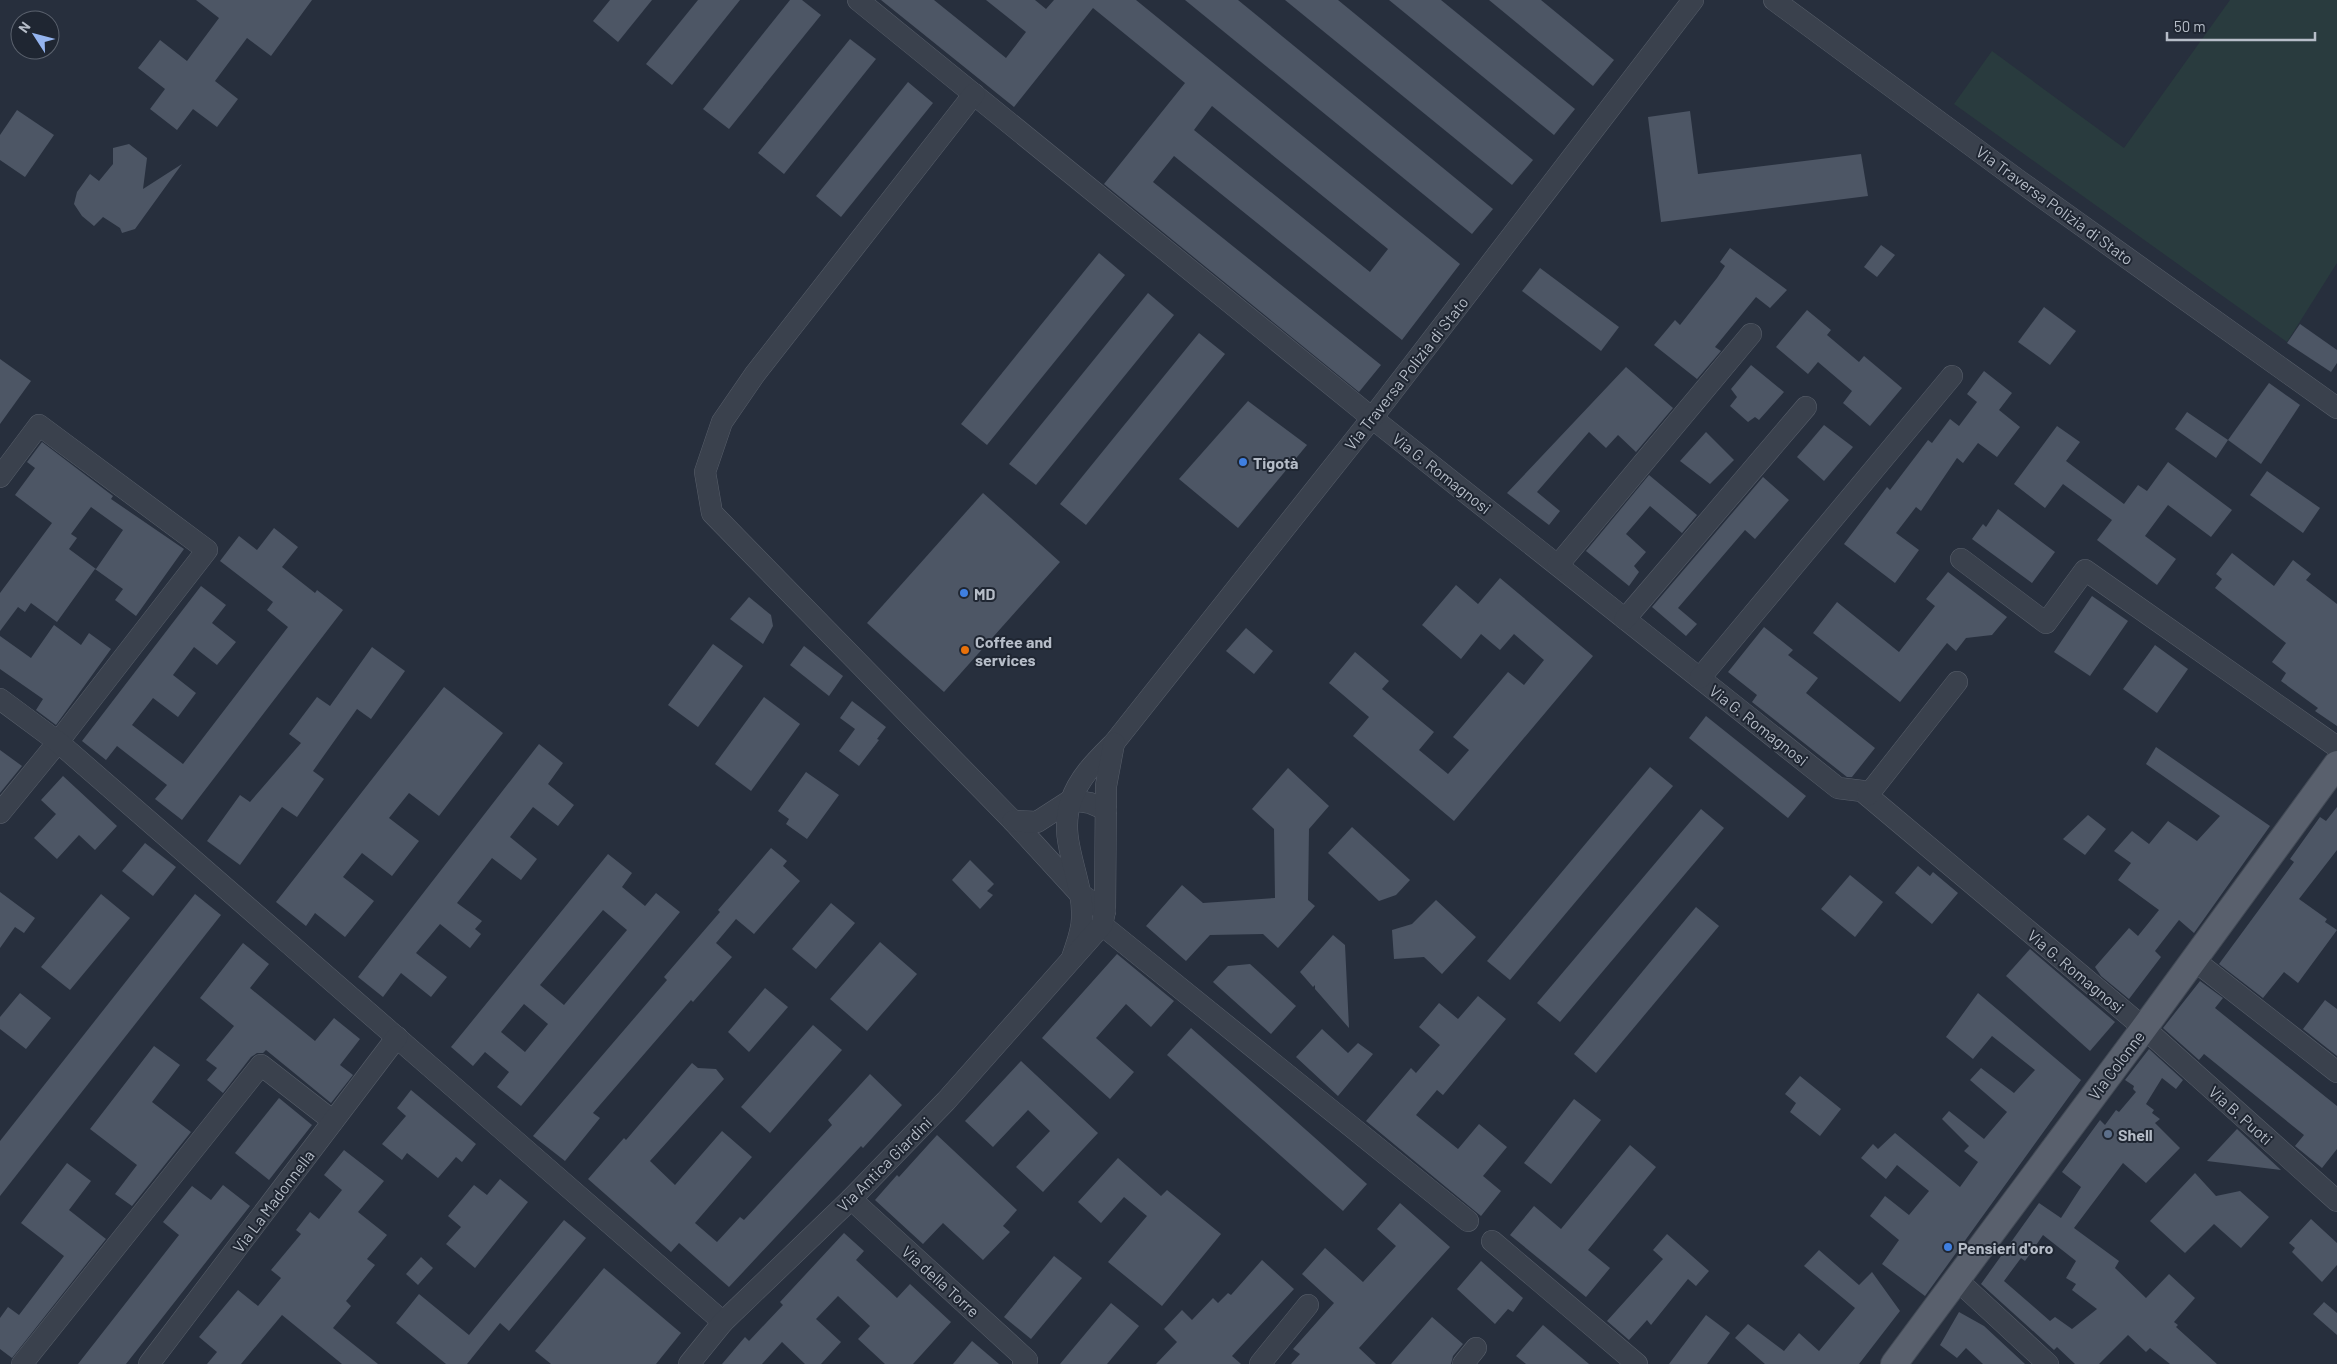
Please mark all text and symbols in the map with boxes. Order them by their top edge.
north arrow [10,10,60,60]
scale bar [2167,10,2314,42]
text: 50 m [2174,17,2206,35]
text: N [14,18,34,36]
street label: Via Traversa Polizia di Stato [1973,142,2137,268]
street label: Via Traversa Polizia di Stato [1340,292,1472,454]
street label: Via G. Romagnosi [1389,429,1495,517]
place label: Tigotà [1253,453,1298,472]
marker: Tigotà [1237,456,1249,468]
place label: MD [974,584,995,603]
marker: MD [958,587,970,599]
place label: Coffee and services [975,632,1052,669]
marker: Coffee and services [959,644,971,656]
street label: Via G. Romagnosi [1706,681,1812,769]
street label: Via G. Romagnosi [2024,925,2128,1017]
street label: Via Colonne [2084,1027,2148,1103]
street label: Via B. Puoti [2205,1082,2277,1148]
street label: Via Antica Giardini [833,1113,935,1215]
place label: Shell [2118,1125,2153,1144]
marker: Shell [2102,1128,2114,1140]
street label: Via La Madonnella [228,1146,318,1256]
place label: Pensieri d'oro [1958,1238,2054,1257]
street label: Via della Torre [898,1241,984,1321]
marker: Pensieri d'oro [1942,1241,1954,1253]

